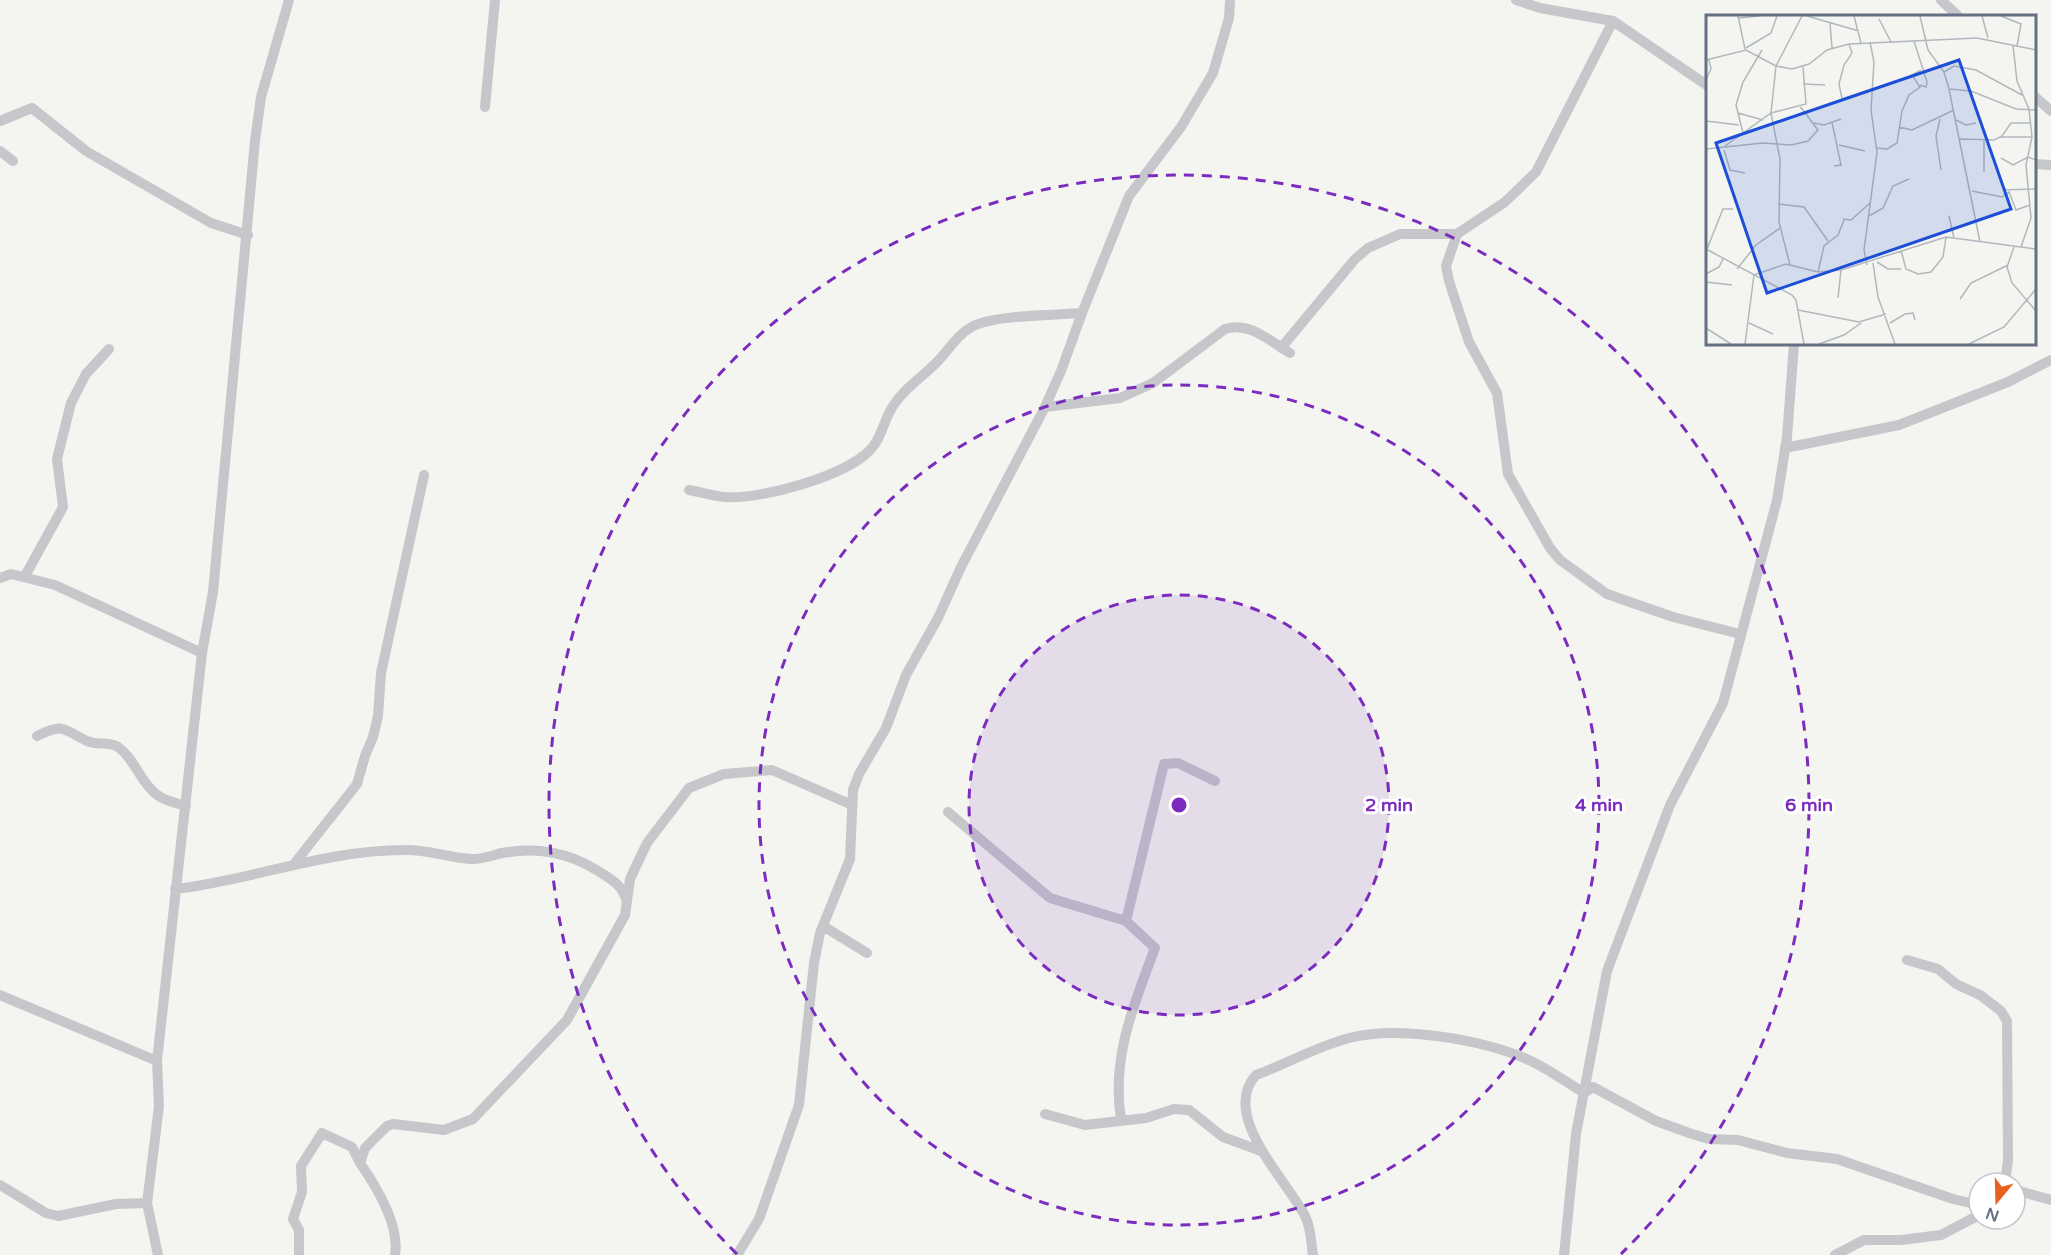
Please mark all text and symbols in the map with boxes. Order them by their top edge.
inset map [1706,15,2036,345]
text: 2 min [1365,794,1413,816]
text: 4 min [1575,794,1623,816]
text: 6 min [1785,794,1833,816]
centre of rings [1169,795,1189,815]
north arrow [1967,1171,2027,1231]
text: N [1983,1203,2002,1226]

